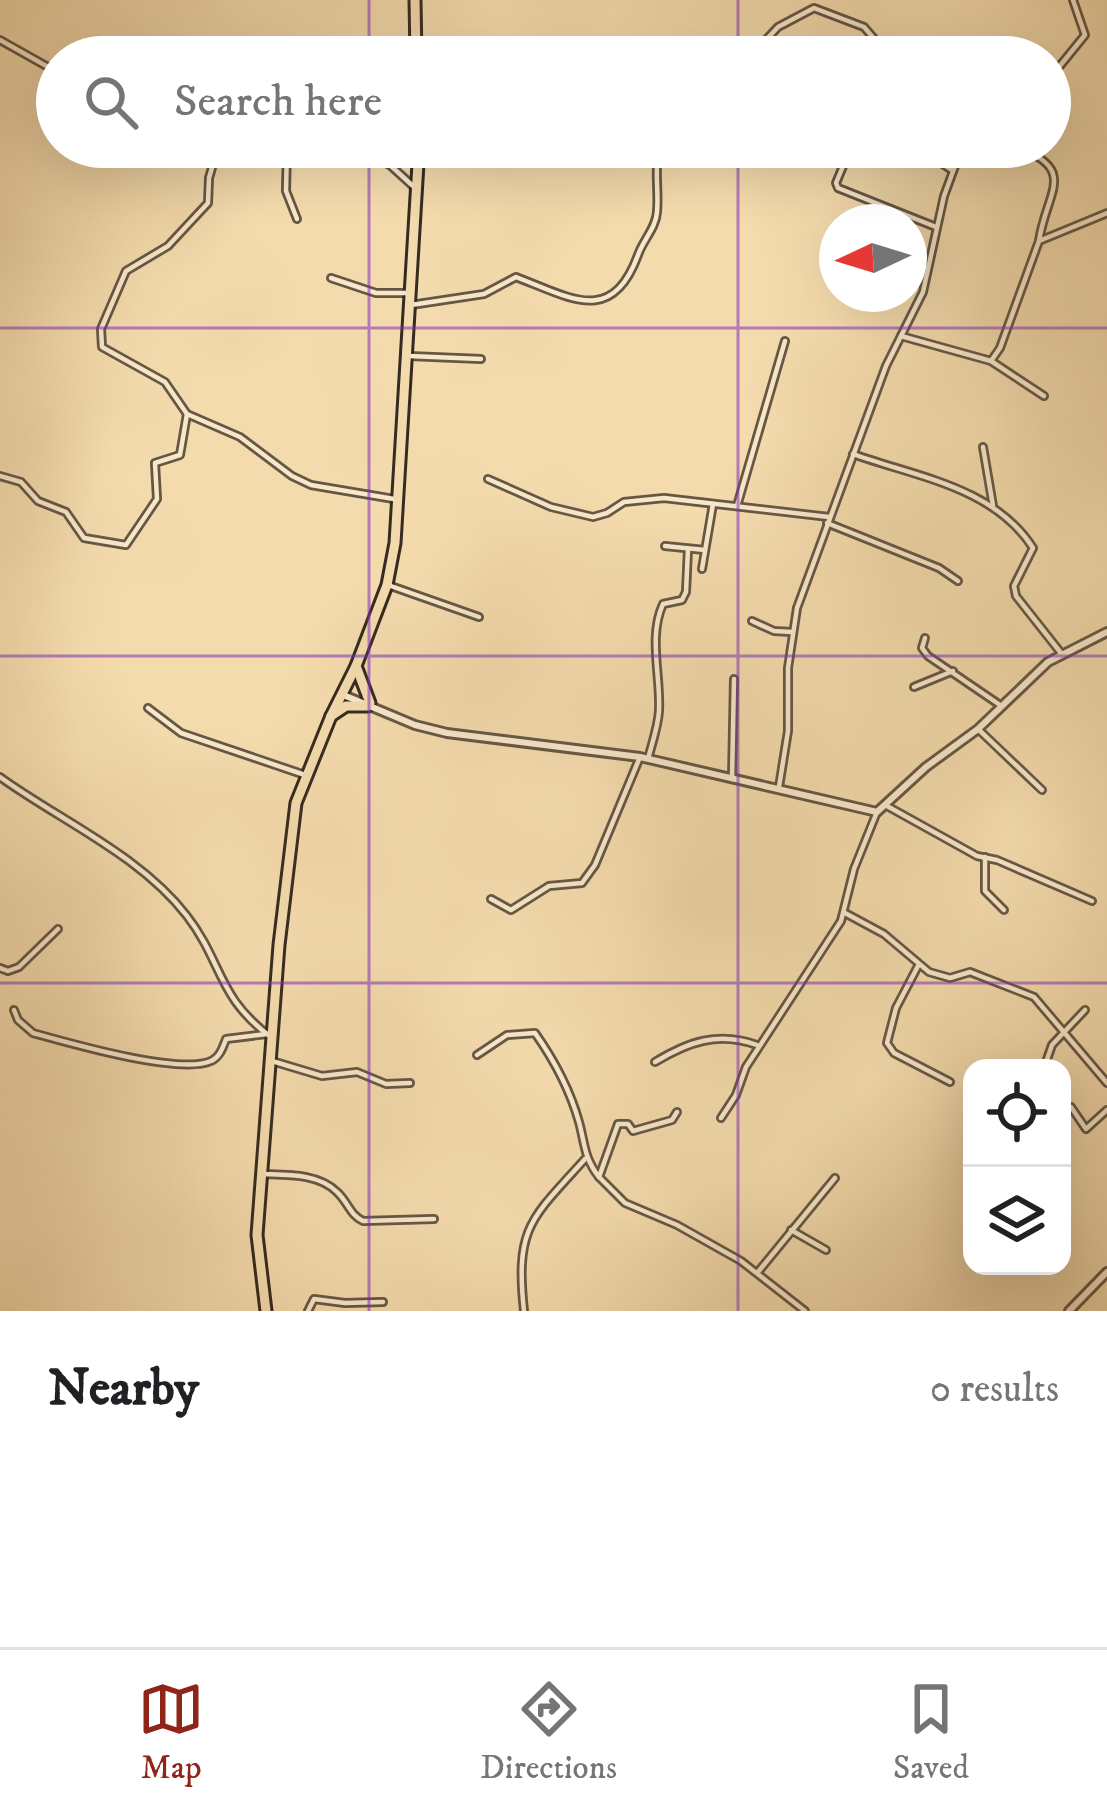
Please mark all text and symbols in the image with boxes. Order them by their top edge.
search box [36,36,1071,168]
icon: search [78,69,144,135]
text: Search here [174,74,382,130]
north arrow [819,204,927,312]
map controls [963,1059,1071,1275]
button: locate [963,1059,1071,1167]
button: layers [963,1167,1071,1275]
text: Nearby [48,1357,199,1421]
text: 0 results [930,1365,1059,1414]
tab: Map [138,1676,204,1789]
tab: Directions [480,1676,617,1789]
tab: Saved [893,1676,969,1789]

